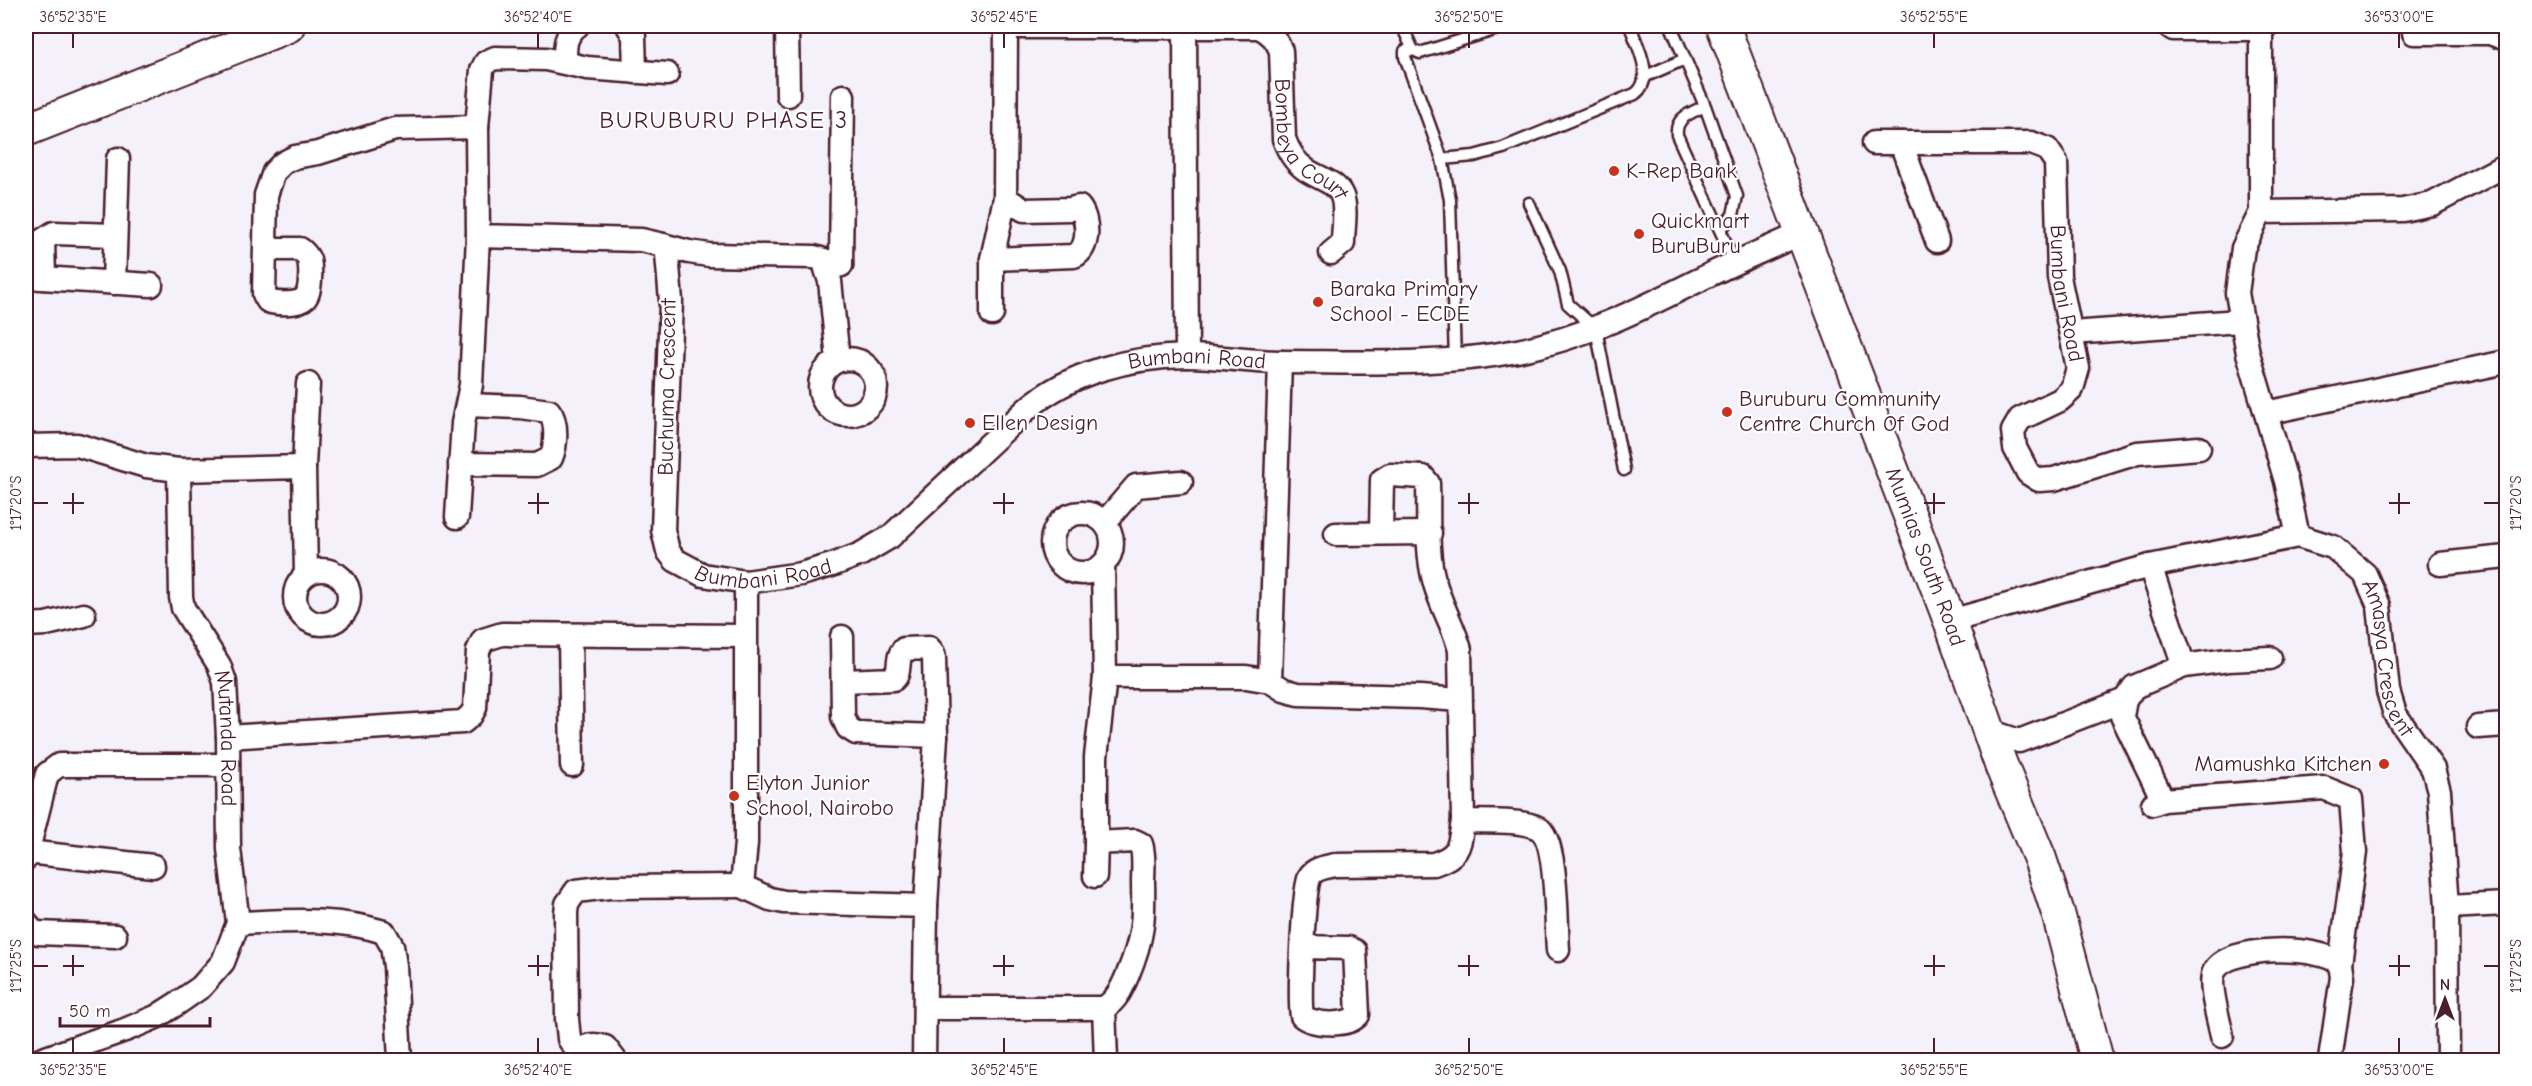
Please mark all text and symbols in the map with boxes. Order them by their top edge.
text: 36°52'35"E [39,8,107,26]
text: 36°52'40"E [504,8,572,26]
text: 36°52'45"E [971,8,1037,26]
text: 36°52'50"E [1435,8,1503,26]
text: 36°52'55"E [1900,8,1968,26]
text: 36°53'00"E [2364,8,2434,26]
street label: Bombeya Court [1269,78,1355,204]
district label: BURUBURU PHASE 3 [599,106,849,134]
place label: K-Rep Bank [1626,158,1737,184]
marker: K-Rep Bank [1607,164,1621,178]
place label: Quickmart BuruBuru [1651,208,1749,259]
street label: Bumbani Road [2045,225,2089,364]
marker: Quickmart BuruBuru [1632,227,1646,241]
place label: Baraka Primary School - ECDE [1330,276,1478,327]
marker: Baraka Primary School - ECDE [1311,295,1325,309]
street label: Buchuma Crescent [652,297,682,476]
street label: Bumbani Road [1126,343,1267,375]
place label: Buruburu Community Centre Church Of God [1739,386,1950,437]
marker: Buruburu Community Centre Church Of God [1720,405,1734,419]
place label: Ellen Design [982,410,1098,436]
marker: Ellen Design [963,416,977,430]
street label: Mumias South Road [1880,464,1971,649]
text: 1°17'20"S [7,475,25,531]
text: 1°17'20"S [2507,475,2525,531]
street label: Bumbani Road [690,553,835,595]
street label: Amasya Crescent [2356,575,2420,742]
street label: Mutanda Road [209,666,242,806]
place label: Mamushka Kitchen [2194,751,2372,777]
marker: Mamushka Kitchen [2377,757,2391,771]
place label: Elyton Junior School, Nairobo [746,770,894,821]
marker: Elyton Junior School, Nairobo [727,789,741,803]
text: 1°17'25"S [7,939,25,993]
text: 1°17'25"S [2507,939,2525,993]
north arrow [2415,969,2475,1029]
text: N [2440,976,2450,994]
scale bar [60,990,210,1028]
text: 50 m [69,1001,111,1022]
text: 36°52'35"E [39,1061,107,1079]
text: 36°52'40"E [504,1061,572,1079]
text: 36°52'45"E [971,1061,1037,1079]
text: 36°52'50"E [1435,1061,1503,1079]
text: 36°52'55"E [1900,1061,1968,1079]
text: 36°53'00"E [2364,1061,2434,1079]

